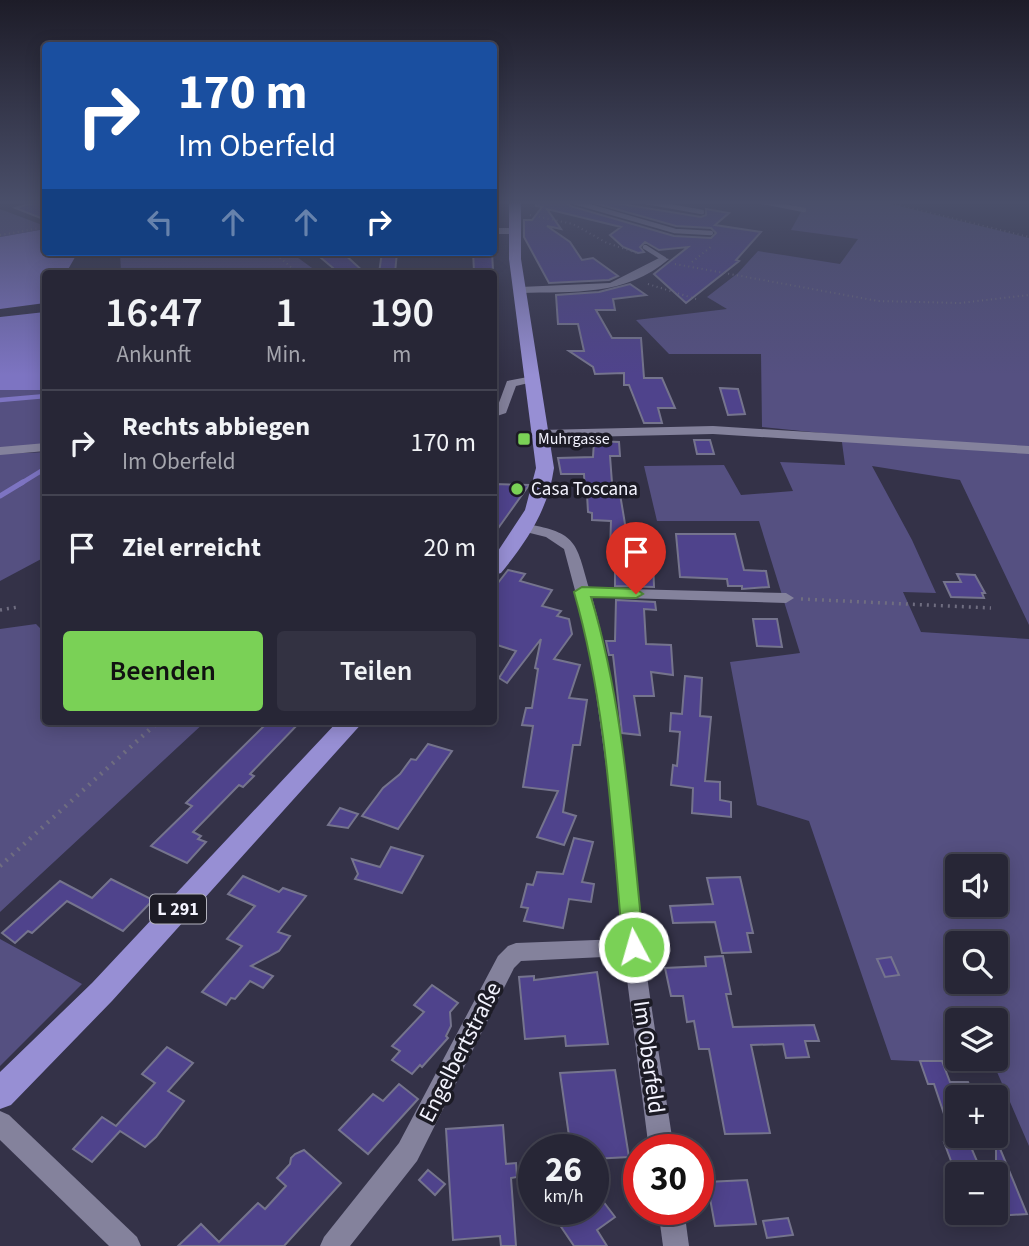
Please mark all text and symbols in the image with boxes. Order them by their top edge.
text: 170 m [178,58,307,128]
icon: right [63,70,154,161]
text: Im Oberfeld [178,123,336,169]
icon: left [141,203,179,241]
icon: ahead [214,203,252,241]
icon: ahead [287,203,325,241]
icon: right [360,203,398,241]
text: 16:47 [105,283,203,343]
text: 1 [275,283,297,343]
text: 190 [369,283,434,343]
text: Ankunft [116,338,191,371]
text: Min. [266,338,306,371]
text: m [392,338,411,371]
text: Rechts abbiegen [122,408,310,445]
icon: right [63,424,101,462]
text: 170 m [410,424,476,461]
place label: Muhrgasse [538,428,610,450]
marker: Muhrgasse [516,431,532,447]
text: Im Oberfeld [122,445,236,478]
place label: Casa Toscana [531,476,638,503]
marker: Casa Toscana [509,481,525,497]
pin [606,522,666,594]
icon: arrive [63,529,101,567]
text: Ziel erreicht [122,529,261,566]
text: 20 m [423,529,476,566]
icon: arrive [617,533,655,571]
button: Beenden [63,631,263,711]
button: Teilen [277,631,476,711]
map controls [945,854,1008,1225]
button: sound [945,854,1008,917]
road number: L 291 [150,894,206,924]
position arrow [597,910,671,984]
button: search [945,931,1008,994]
street label: Engelbertstraße [410,976,510,1128]
street label: Im Oberfeld [625,998,673,1116]
button: layers [945,1008,1008,1071]
button: + [945,1085,1008,1148]
speed limit sign: 30 [623,1134,714,1225]
text: 26 [545,1145,582,1195]
button: − [945,1162,1008,1225]
text: km/h [544,1184,583,1209]

